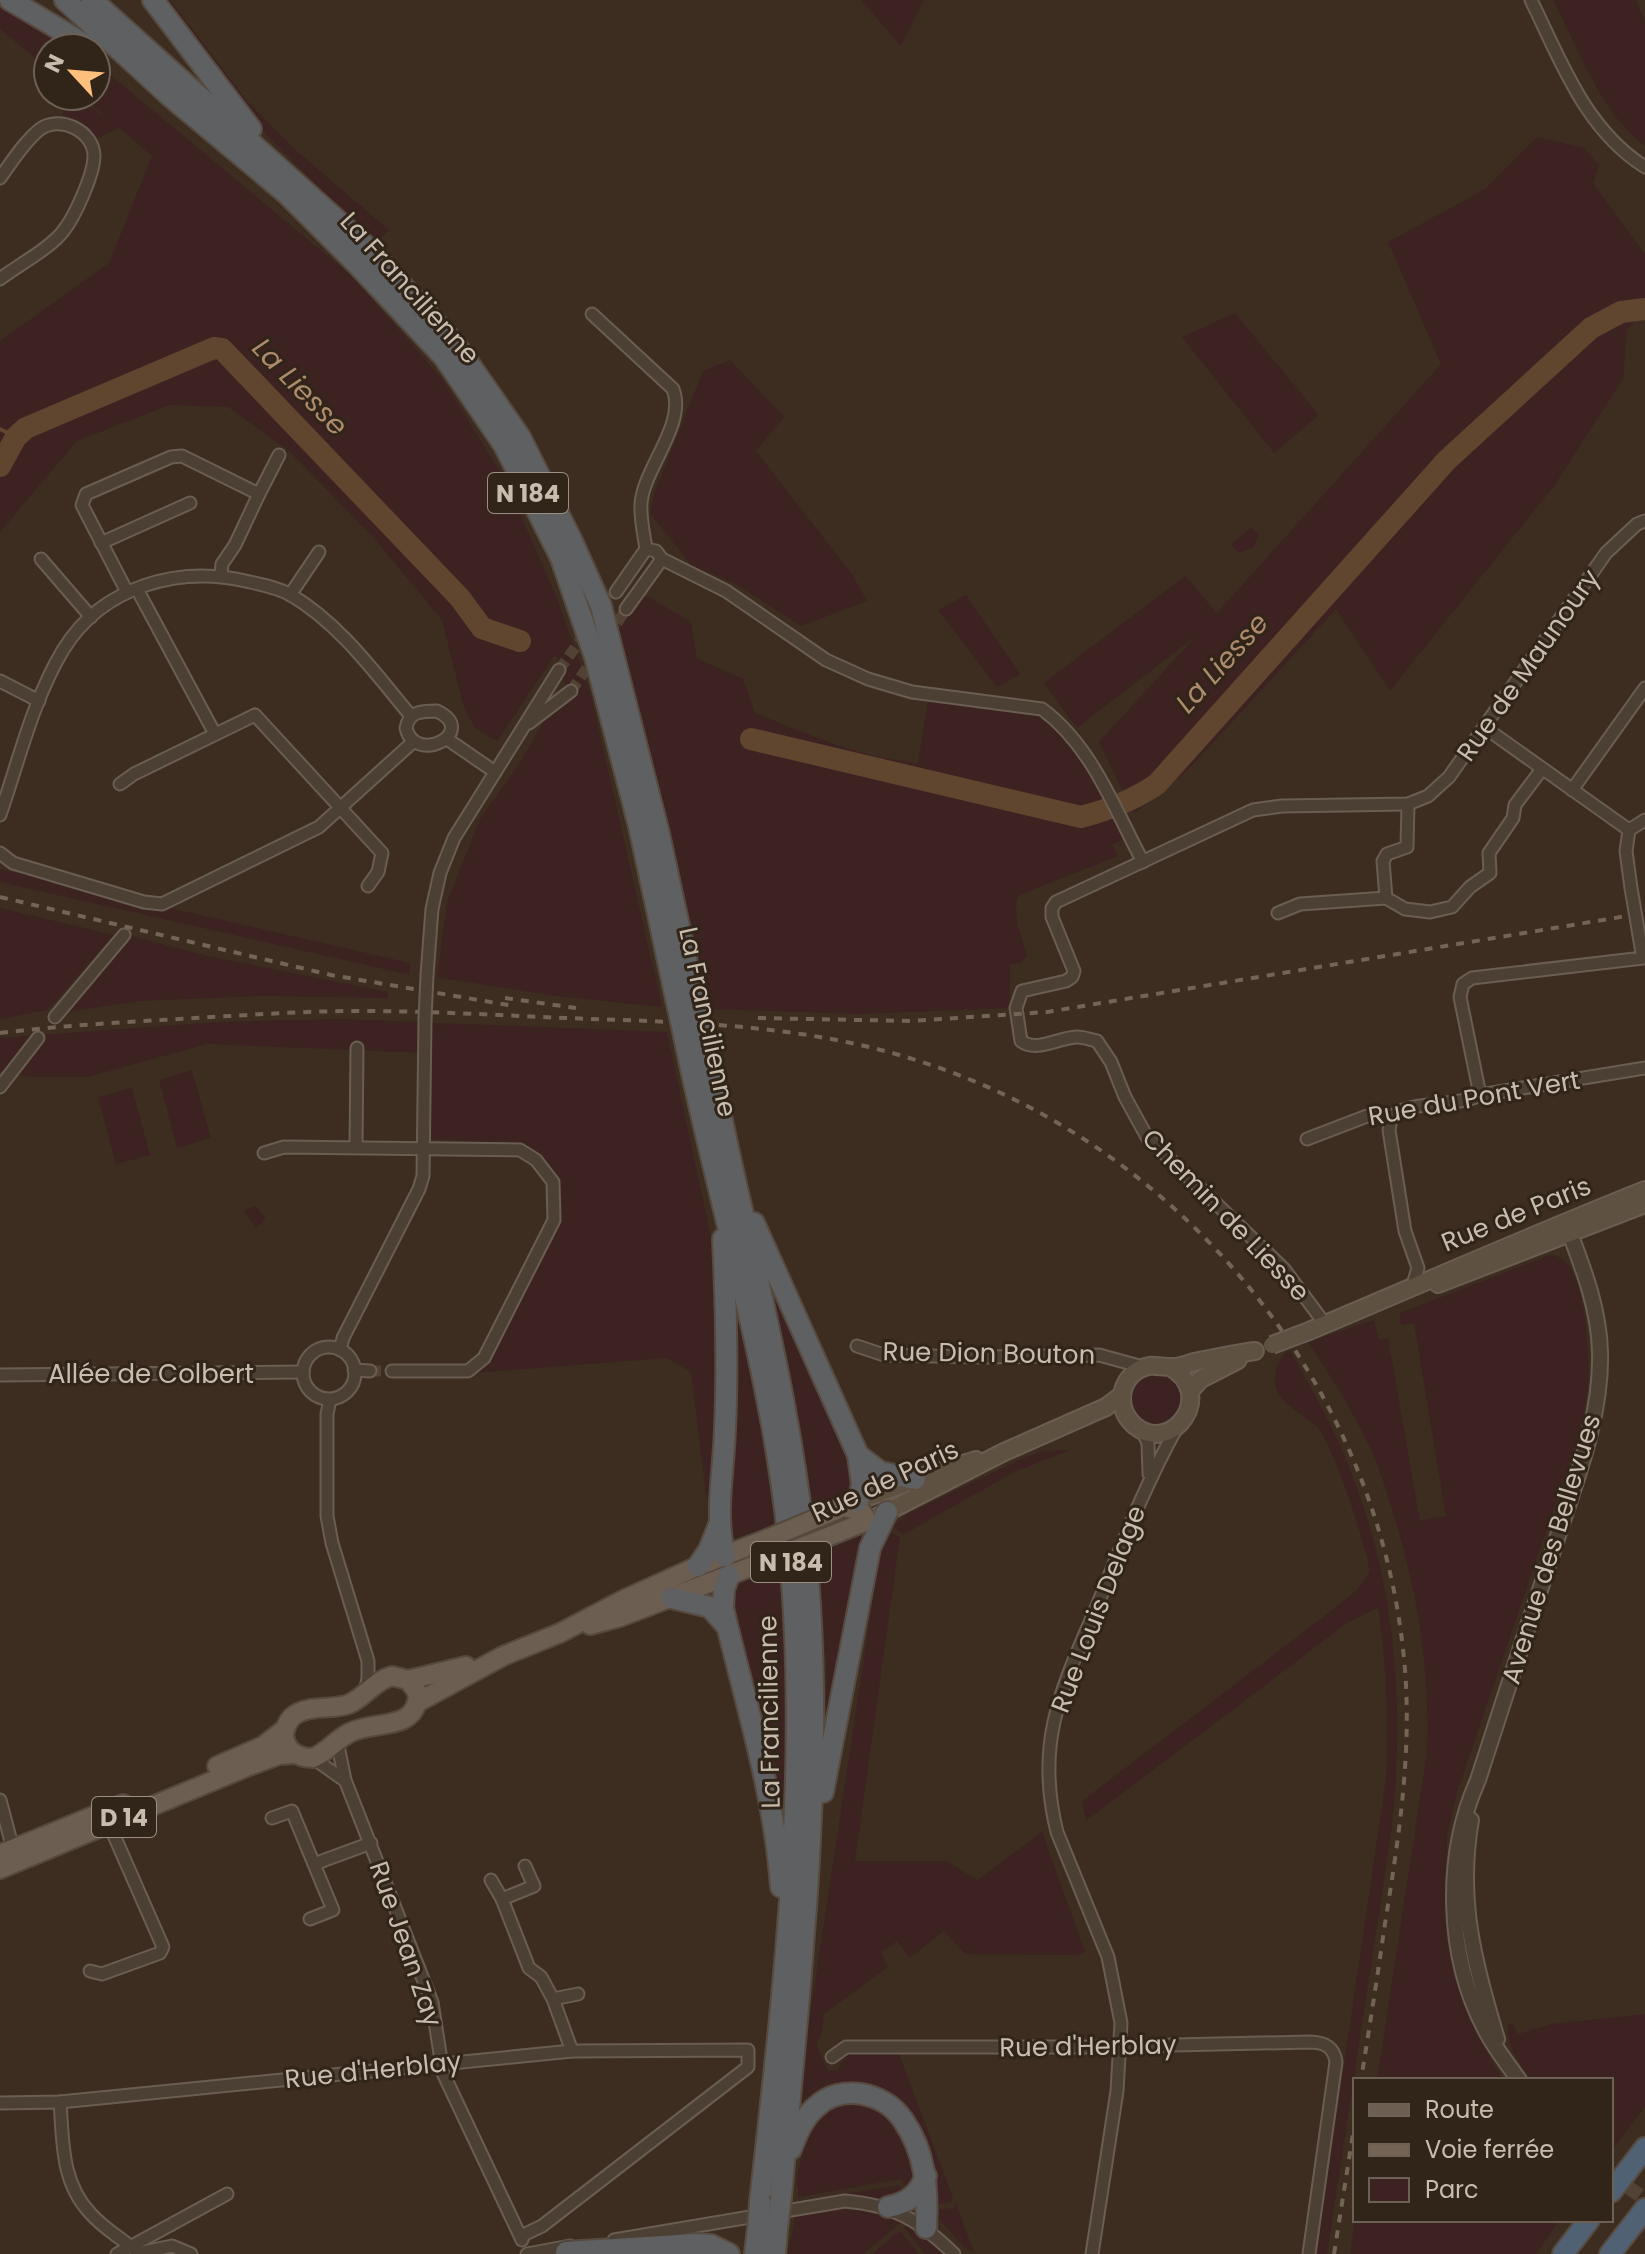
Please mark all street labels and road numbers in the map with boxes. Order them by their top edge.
street label: La Francilienne [332,204,488,372]
road number: N 184 [488,473,568,513]
street label: Rue de Maunoury [1448,561,1608,768]
street label: La Francilienne [670,924,746,1120]
street label: Rue du Pont Vert [1365,1062,1583,1134]
street label: Chemin de Liesse [1134,1121,1318,1309]
street label: Rue de Paris [1436,1168,1596,1260]
street label: Rue Dion Bouton [882,1333,1096,1373]
street label: Allée de Colbert [48,1356,254,1392]
street label: Avenue des Bellevues [1493,1410,1609,1688]
street label: Rue de Paris [806,1431,964,1531]
street label: Rue Louis Delage [1042,1500,1154,1718]
road number: N 184 [751,1542,831,1582]
street label: La Francilienne [749,1615,789,1809]
road number: D 14 [92,1797,156,1837]
street label: Rue Jean Zay [361,1856,451,2032]
street label: Rue d'Herblay [999,2026,1177,2066]
street label: Rue d'Herblay [283,2043,463,2097]

